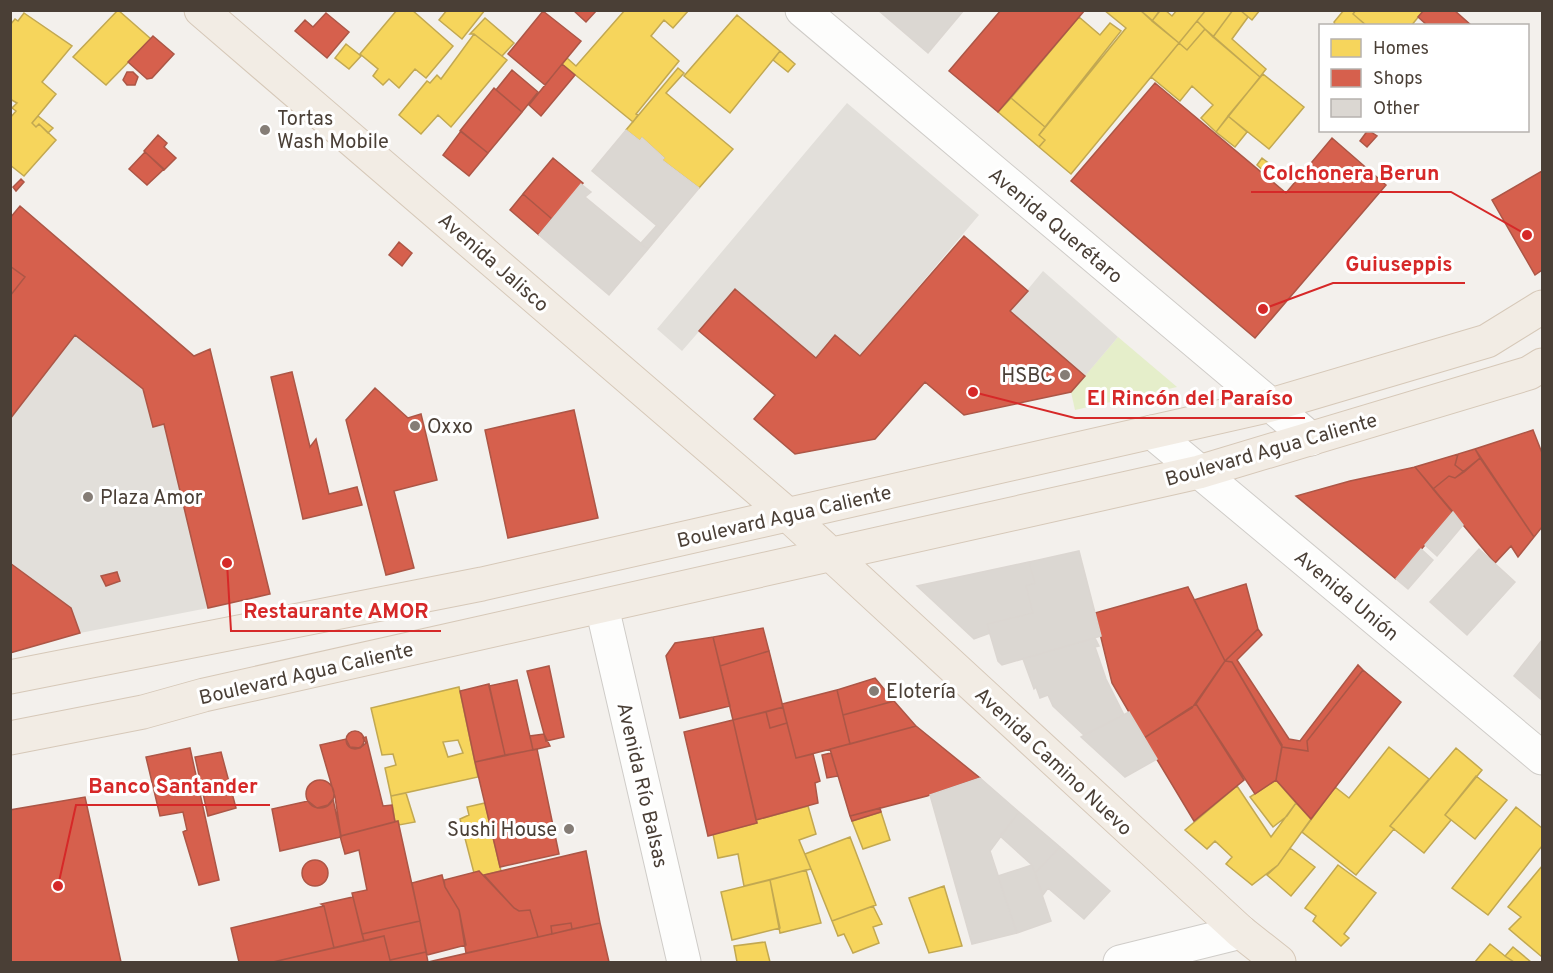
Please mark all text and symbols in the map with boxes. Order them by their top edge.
legend [1319,24,1529,132]
text: Homes [1373,38,1429,61]
text: Shops [1373,68,1423,91]
text: Other [1373,98,1420,121]
place label: Tortas Wash Mobile [277,107,389,156]
marker: Tortas Wash Mobile [258,123,272,137]
callout: Colchonera Berun [1251,153,1451,192]
text: Colchonera Berun [1263,161,1439,188]
street label: Avenida Querétaro [982,163,1127,290]
street label: Avenida Jalisco [432,208,554,319]
callout: Guiuseppis [1333,244,1465,283]
text: Guiuseppis [1345,252,1453,279]
place label: HSBC [1001,364,1053,390]
marker: HSBC [1058,368,1072,382]
callout: El Rincón del Paraíso [1075,379,1305,418]
text: El Rincón del Paraíso [1087,386,1293,413]
street label: Boulevard Agua Caliente [1162,408,1381,494]
place label: Oxxo [427,415,473,441]
marker: Oxxo [408,419,422,433]
street label: Boulevard Agua Caliente [675,481,894,555]
place label: Plaza Amor [100,486,203,512]
marker: Plaza Amor [81,490,95,504]
street label: Avenida Unión [1288,545,1403,648]
callout: Restaurante AMOR [231,592,441,631]
text: Restaurante AMOR [243,599,429,626]
street label: Boulevard Agua Caliente [197,638,416,712]
place label: Elotería [886,680,956,706]
street label: Avenida Camino Nuevo [968,682,1137,842]
marker: Elotería [867,684,881,698]
street label: Avenida Río Balsas [609,700,673,871]
callout: Banco Santander [76,766,270,805]
text: Banco Santander [88,774,258,801]
place label: Sushi House [447,818,557,844]
marker: Sushi House [562,822,576,836]

